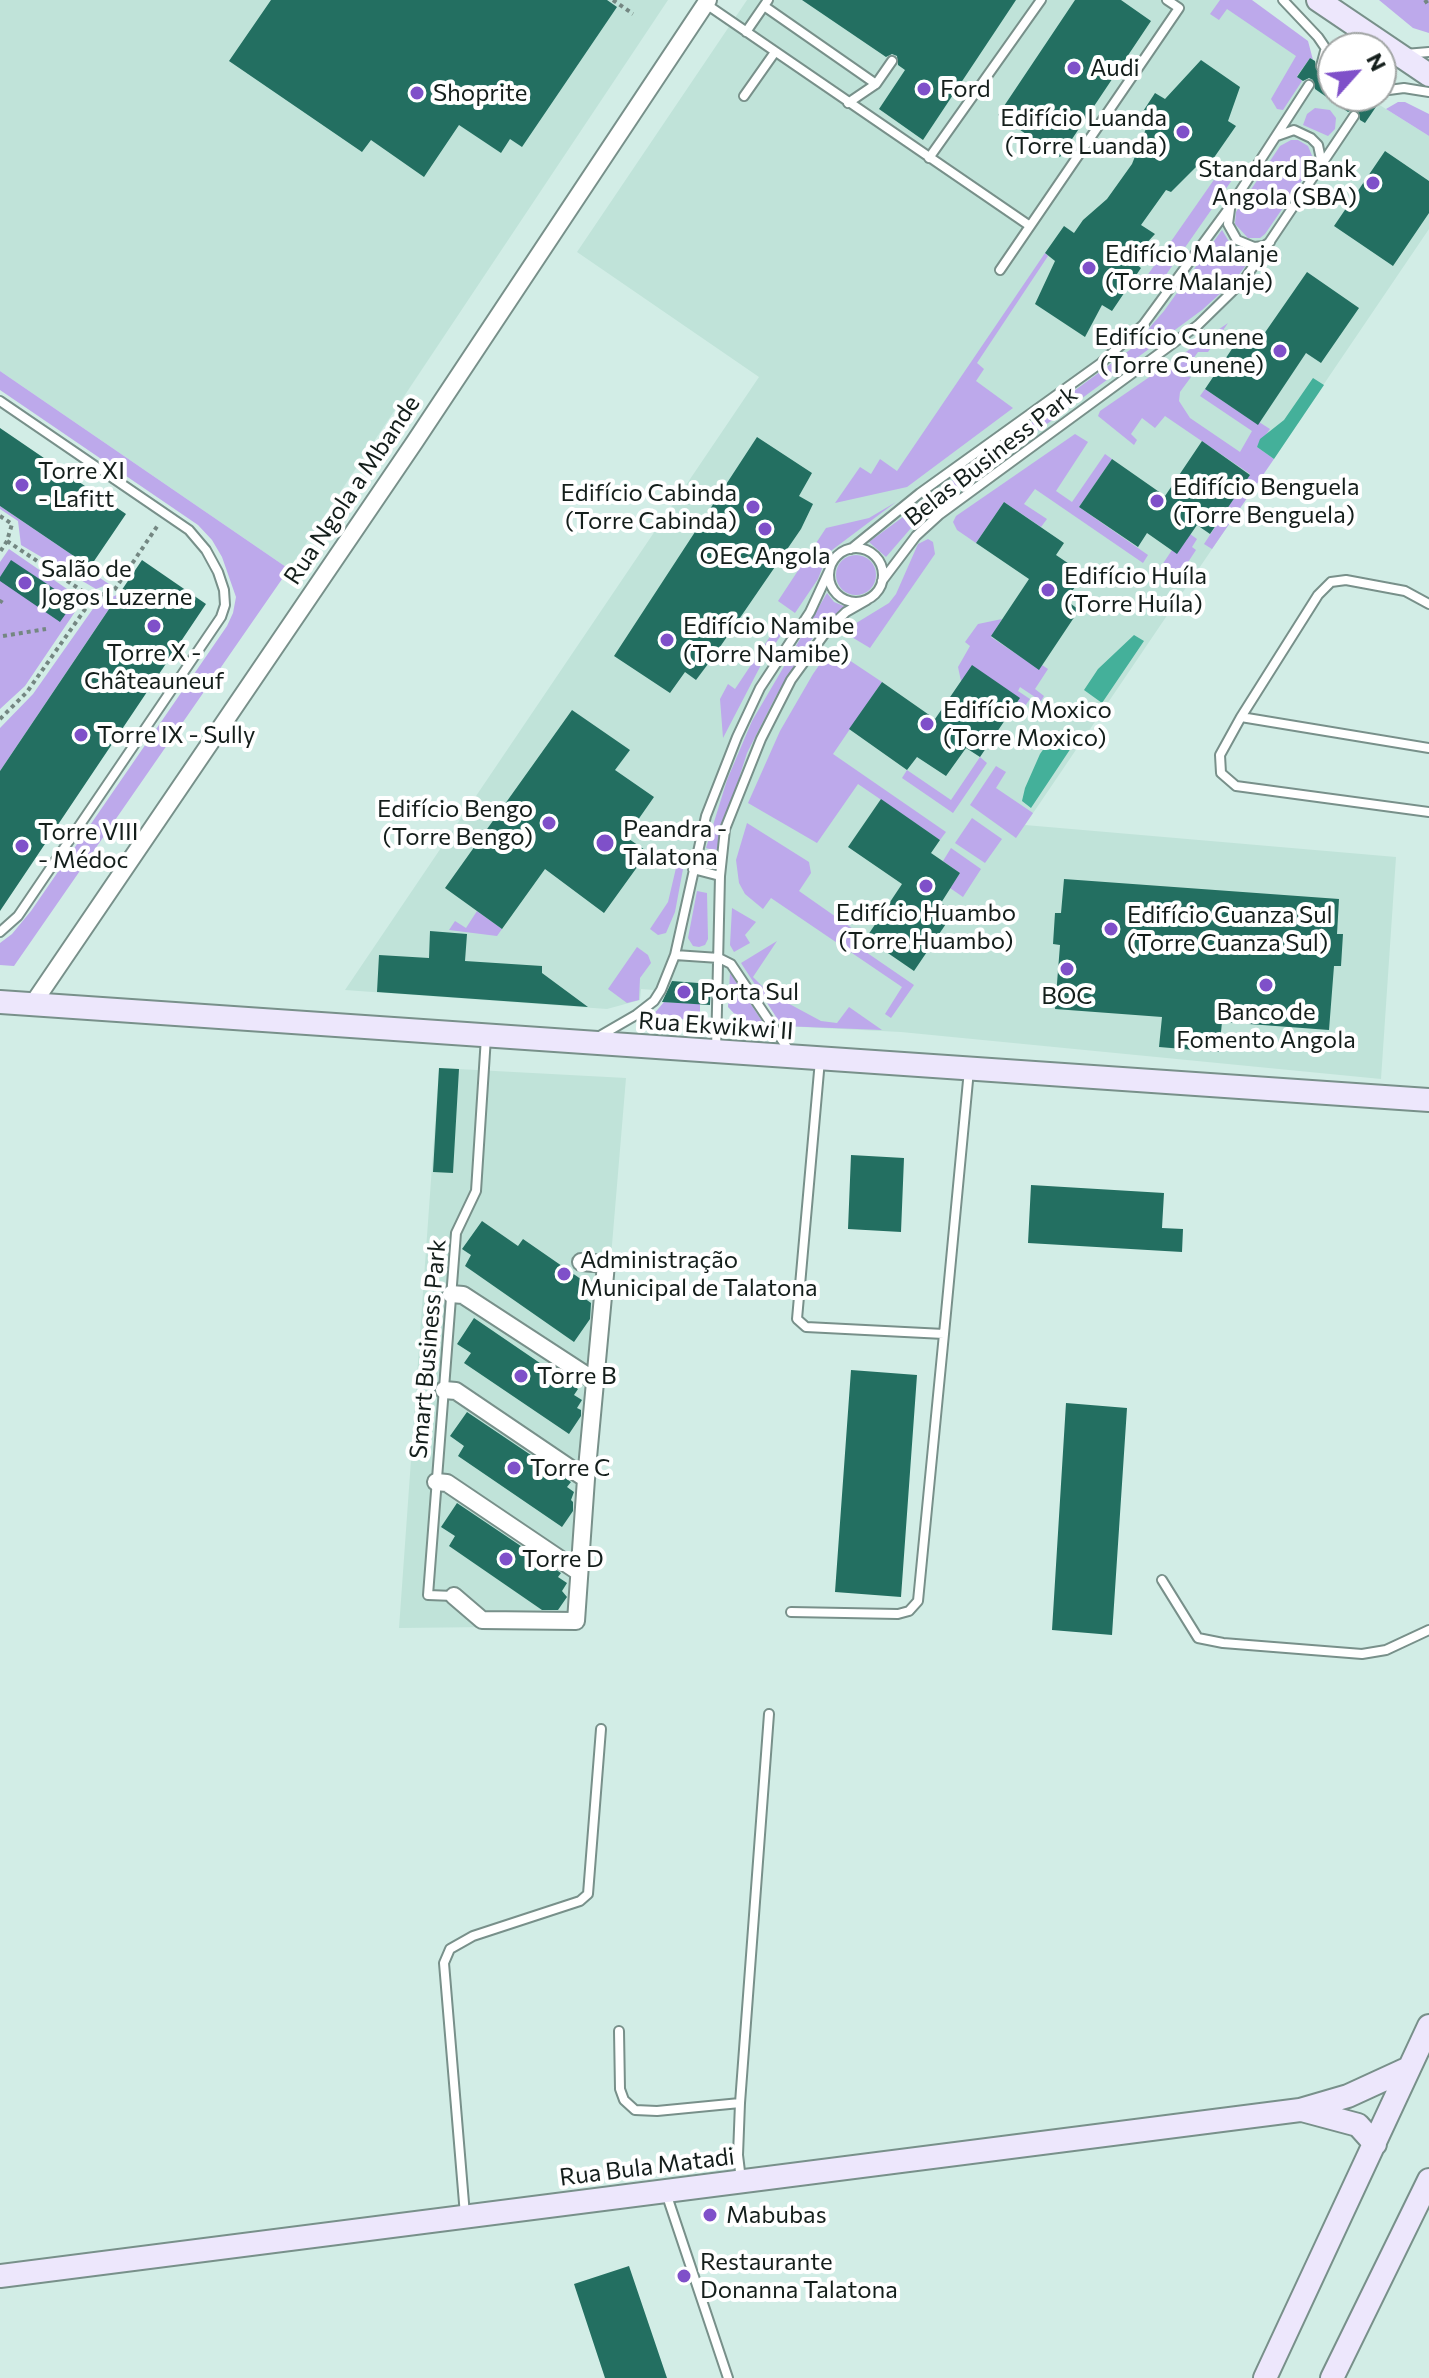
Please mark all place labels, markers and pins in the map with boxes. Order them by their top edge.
place label: Audi [1090,54,1140,82]
marker: Audi [1065,59,1083,77]
place label: Ford [940,75,991,103]
place label: Shoprite [433,79,527,107]
marker: Ford [915,80,933,98]
marker: Shoprite [408,84,426,102]
place label: Edifício Luanda (Torre Luanda) [1000,104,1167,160]
marker: Edifício Luanda (Torre Luanda) [1174,123,1192,141]
place label: Standard Bank Angola (SBA) [1198,155,1357,211]
marker: Standard Bank Angola (SBA) [1364,174,1382,192]
place label: Edifício Malanje (Torre Malanje) [1105,240,1278,296]
marker: Edifício Malanje (Torre Malanje) [1080,259,1098,277]
place label: Edifício Cunene (Torre Cunene) [1094,323,1264,379]
marker: Edifício Cunene (Torre Cunene) [1271,342,1289,360]
place label: Torre XI - Lafitt [38,457,125,513]
place label: Edifício Benguela (Torre Benguela) [1173,473,1360,529]
marker: Torre XI - Lafitt [13,476,31,494]
place label: Edifício Cabinda (Torre Cabinda) [561,479,737,535]
marker: Edifício Benguela (Torre Benguela) [1148,492,1166,510]
marker: Edifício Cabinda (Torre Cabinda) [744,498,762,516]
marker: OEC Angola [756,520,774,538]
place label: OEC Angola [700,542,830,570]
place label: Salão de Jogos Luzerne [41,555,192,611]
place label: Edifício Huíla (Torre Huíla) [1064,562,1207,618]
marker: Salão de Jogos Luzerne [16,574,34,592]
marker: Edifício Huíla (Torre Huíla) [1039,581,1057,599]
place label: Edifício Namibe (Torre Namibe) [683,612,855,668]
marker: Torre X - Châteauneuf [145,617,163,635]
marker: Edifício Namibe (Torre Namibe) [658,631,676,649]
place label: Torre X - Châteauneuf [84,639,224,695]
place label: Edifício Moxico (Torre Moxico) [943,696,1112,752]
marker: Edifício Moxico (Torre Moxico) [918,715,936,733]
place label: Torre IX - Sully [97,721,255,749]
marker: Torre IX - Sully [72,726,90,744]
place label: Edifício Bengo (Torre Bengo) [377,795,533,851]
marker: Edifício Bengo (Torre Bengo) [540,814,558,832]
place label: Peandra - Talatona [623,815,727,871]
place label: Torre VIII - Médoc [38,818,138,874]
marker: Peandra - Talatona [594,832,616,854]
marker: Torre VIII - Médoc [13,837,31,855]
marker: Edifício Huambo (Torre Huambo) [917,877,935,895]
place label: Edifício Huambo (Torre Huambo) [836,899,1016,955]
place label: Edifício Cuanza Sul (Torre Cuanza Sul) [1127,901,1333,957]
marker: Edifício Cuanza Sul (Torre Cuanza Sul) [1102,920,1120,938]
marker: BOC [1058,960,1076,978]
marker: Banco de Fomento Angola [1257,976,1275,994]
place label: Porta Sul [700,978,799,1006]
place label: BOC [1041,982,1093,1010]
marker: Porta Sul [675,983,693,1001]
place label: Banco de Fomento Angola [1176,998,1356,1054]
place label: Administração Municipal de Talatona [580,1246,818,1302]
marker: Administração Municipal de Talatona [555,1265,573,1283]
place label: Torre B [537,1362,616,1390]
marker: Torre B [512,1367,530,1385]
place label: Torre C [530,1454,610,1482]
marker: Torre C [505,1459,523,1477]
place label: Torre D [522,1545,604,1573]
marker: Torre D [497,1550,515,1568]
place label: Mabubas [726,2201,827,2229]
marker: Mabubas [701,2206,719,2224]
place label: Restaurante Donanna Talatona [700,2248,898,2304]
marker: Restaurante Donanna Talatona [675,2267,693,2285]

